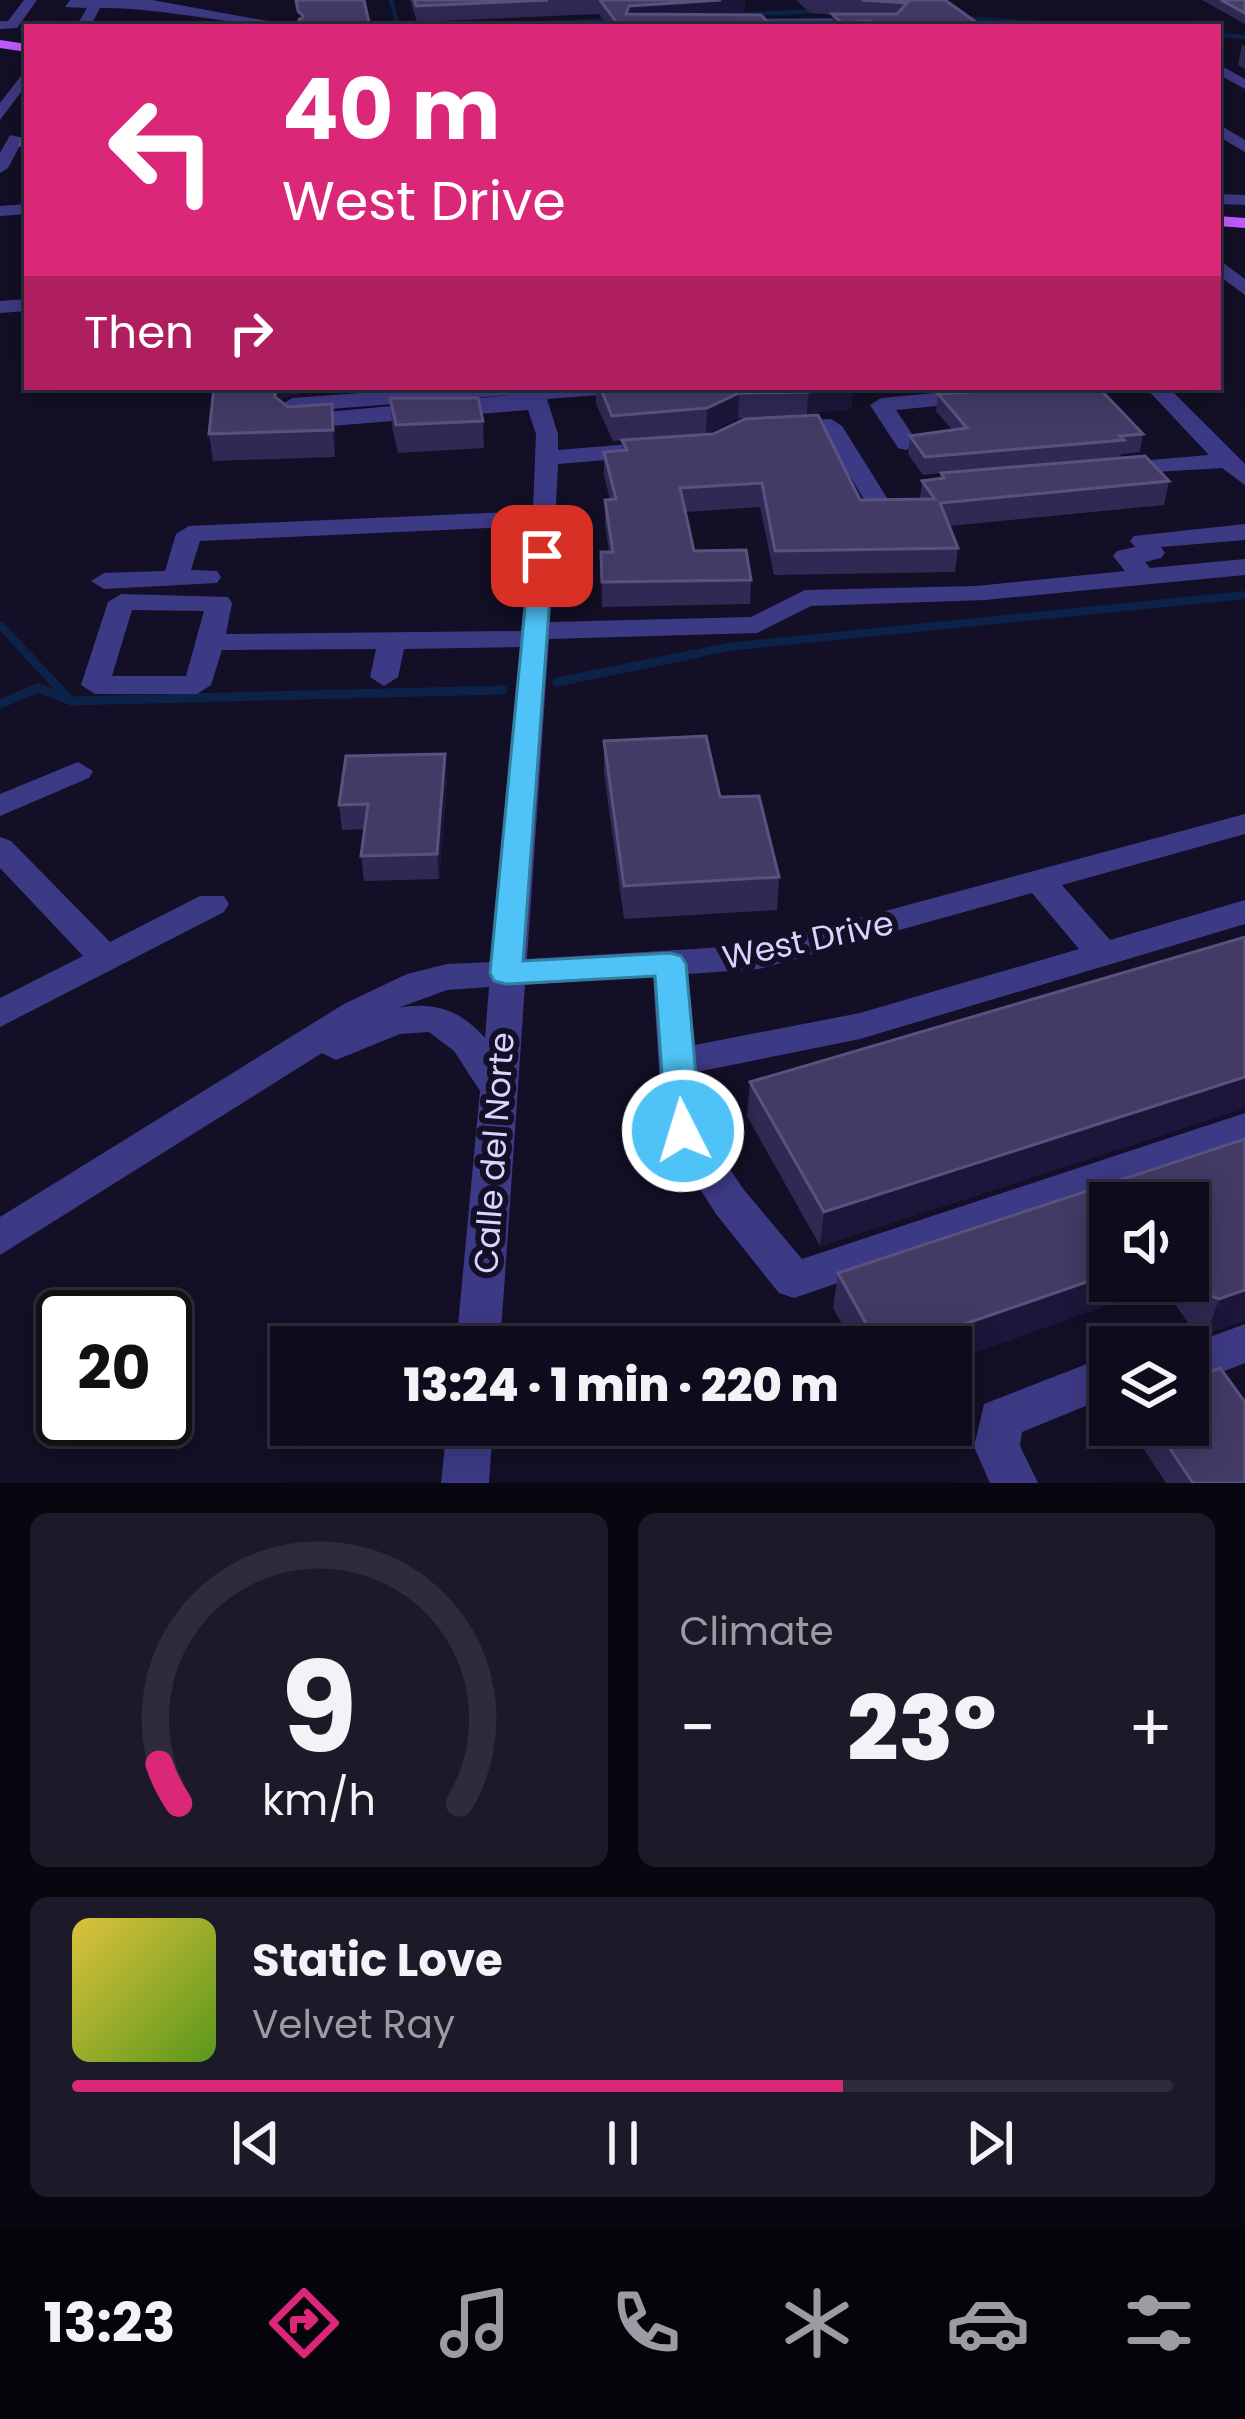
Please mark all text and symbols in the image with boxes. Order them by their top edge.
text: 40 m [282,51,500,168]
icon: left [84,72,240,228]
text: West Drive [282,163,566,239]
icon: right [218,300,284,366]
text: Then [84,301,194,364]
pin [491,505,593,607]
icon: arrive [509,523,575,589]
street label: West Drive [718,899,898,981]
street label: Calle del Norte [462,1031,526,1275]
position arrow [620,1068,746,1194]
map controls [1089,1182,1209,1446]
button: sound [1089,1182,1209,1302]
speed limit sign: 20 [36,1290,192,1446]
button: layers [1089,1326,1209,1446]
text: 13:24 · 1 min · 220 m [404,1354,838,1417]
text: Climate [680,1604,834,1659]
text: 9 [280,1621,357,1796]
text: 23° [847,1665,997,1792]
text: − [680,1682,716,1774]
text: + [1128,1682,1173,1774]
text: km/h [262,1770,376,1830]
text: Static Love [252,1929,503,1992]
text: Velvet Ray [252,1997,455,2052]
icon: previous [223,2110,289,2176]
icon: pause [590,2110,656,2176]
icon: next [957,2110,1023,2176]
icon: directions [262,2281,346,2365]
icon: music [433,2281,517,2365]
icon: phone [604,2281,688,2365]
icon: climate [775,2281,859,2365]
icon: car [946,2281,1030,2365]
icon: filters [1117,2281,1201,2365]
text: 13:23 [44,2285,175,2361]

